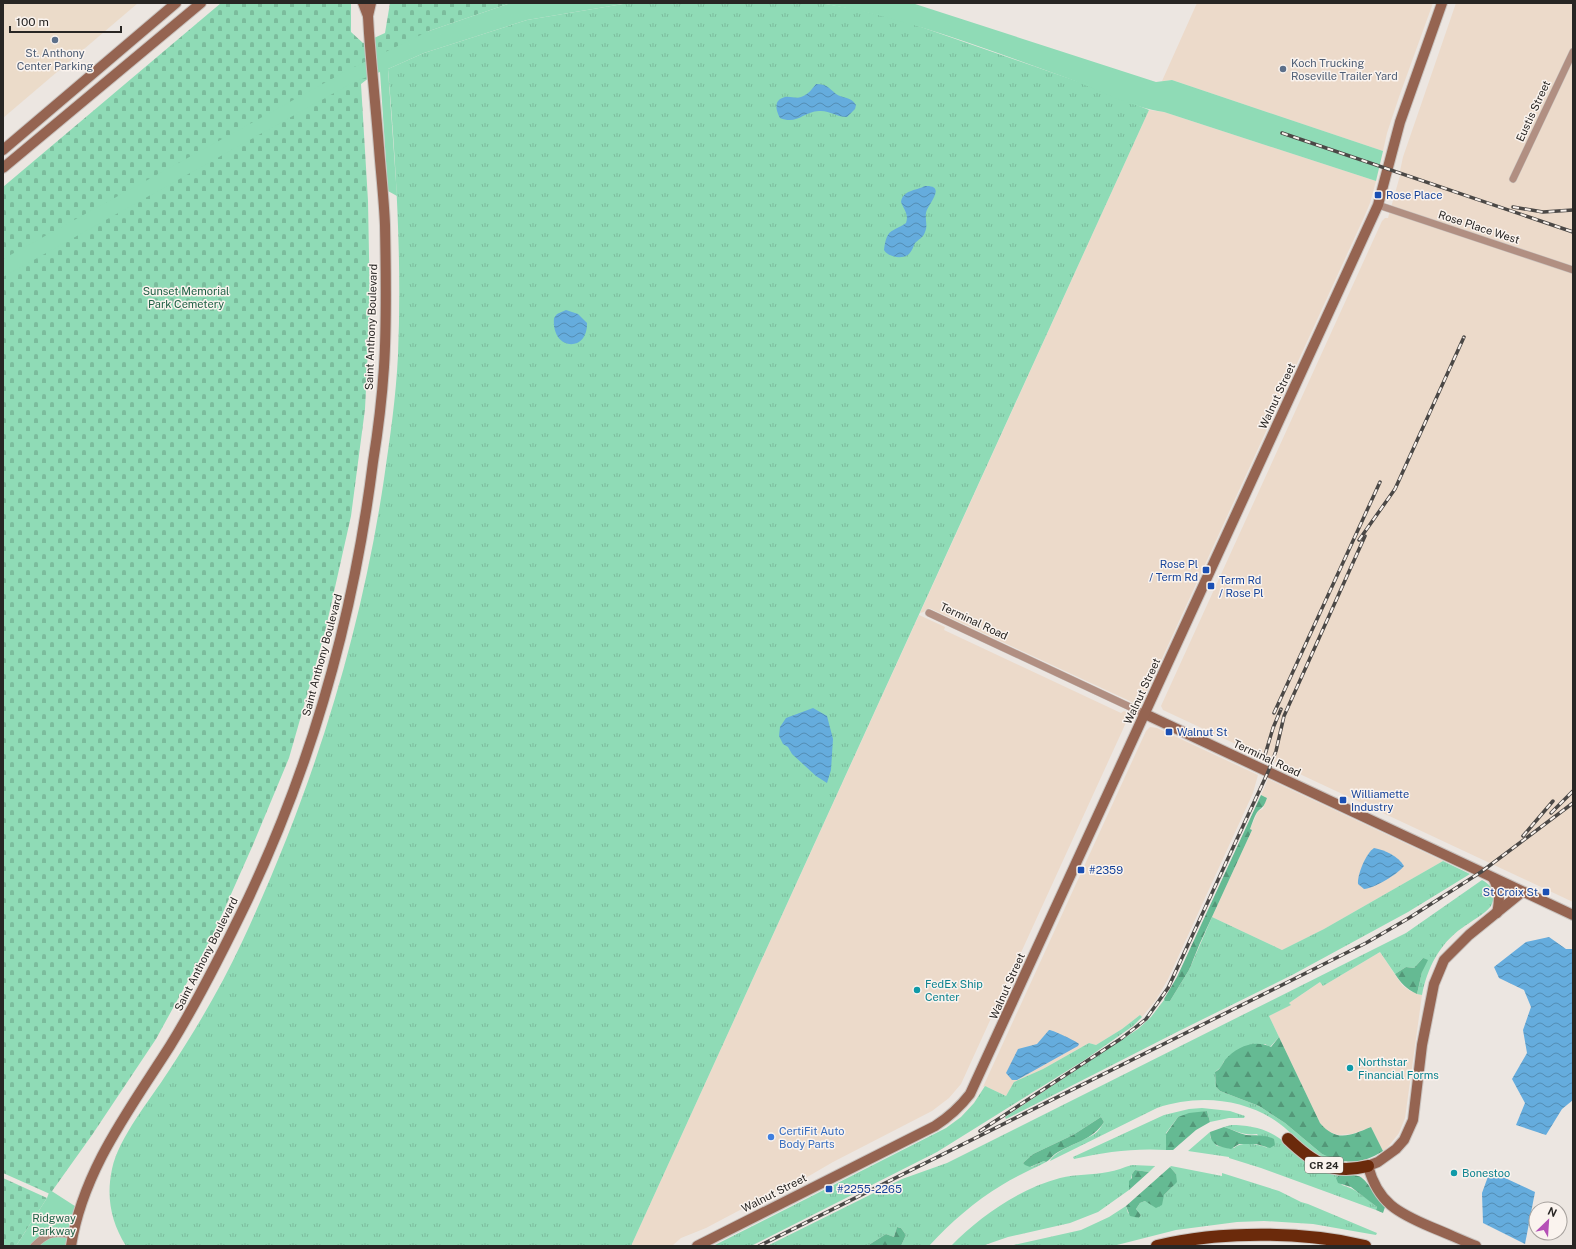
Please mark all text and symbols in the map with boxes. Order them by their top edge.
scale bar [10,8,121,34]
text: 100 m [16,15,49,29]
marker: St. Anthony Center Parking [50,35,60,45]
place label: St. Anthony Center Parking [17,47,93,72]
place label: Koch Trucking Roseville Trailer Yard [1291,57,1398,82]
marker: Koch Trucking Roseville Trailer Yard [1278,64,1288,74]
street label: Eustis Street [1514,79,1552,143]
place label: Rose Place [1386,189,1442,201]
marker: Rose Place [1373,190,1383,200]
street label: Rose Place West [1437,208,1521,246]
street label: Saint Anthony Boulevard [363,264,379,390]
park label: Sunset Memorial Park Cemetery [143,285,229,310]
street label: Walnut Street [1257,361,1297,431]
place label: Rose Pl / Term Rd [1149,558,1198,583]
marker: Rose Pl / Term Rd [1201,565,1211,575]
place label: Term Rd / Rose Pl [1219,574,1264,599]
marker: Term Rd / Rose Pl [1206,581,1216,591]
street label: Saint Anthony Boulevard [300,592,344,718]
street label: Terminal Road [938,600,1010,642]
street label: Walnut Street [1122,656,1162,726]
place label: Walnut St [1177,726,1228,738]
marker: Walnut St [1164,727,1174,737]
street label: Terminal Road [1231,737,1303,779]
place label: Williamette Industry [1351,788,1409,813]
marker: Williamette Industry [1338,795,1348,805]
place label: #2359 [1089,864,1123,876]
marker: #2359 [1076,865,1086,875]
place label: St Croix St [1483,886,1538,898]
marker: St Croix St [1541,887,1551,897]
street label: Saint Anthony Boulevard [172,895,240,1013]
street label: Walnut Street [987,951,1027,1021]
place label: FedEx Ship Center [925,978,983,1003]
marker: FedEx Ship Center [912,985,922,995]
place label: Northstar Financial Forms [1358,1056,1439,1081]
marker: Northstar Financial Forms [1345,1063,1355,1073]
place label: CertiFit Auto Body Parts [779,1125,845,1150]
marker: CertiFit Auto Body Parts [766,1132,776,1142]
road number: CR 24 [1305,1157,1343,1173]
place label: Bonestoo [1462,1167,1510,1179]
marker: Bonestoo [1449,1168,1459,1178]
street label: Walnut Street [740,1171,808,1215]
place label: #2255-2265 [837,1183,902,1195]
marker: #2255-2265 [824,1184,834,1194]
north arrow [1528,1201,1568,1241]
text: N [1546,1205,1559,1219]
park label: Ridgway Parkway [32,1212,76,1237]

